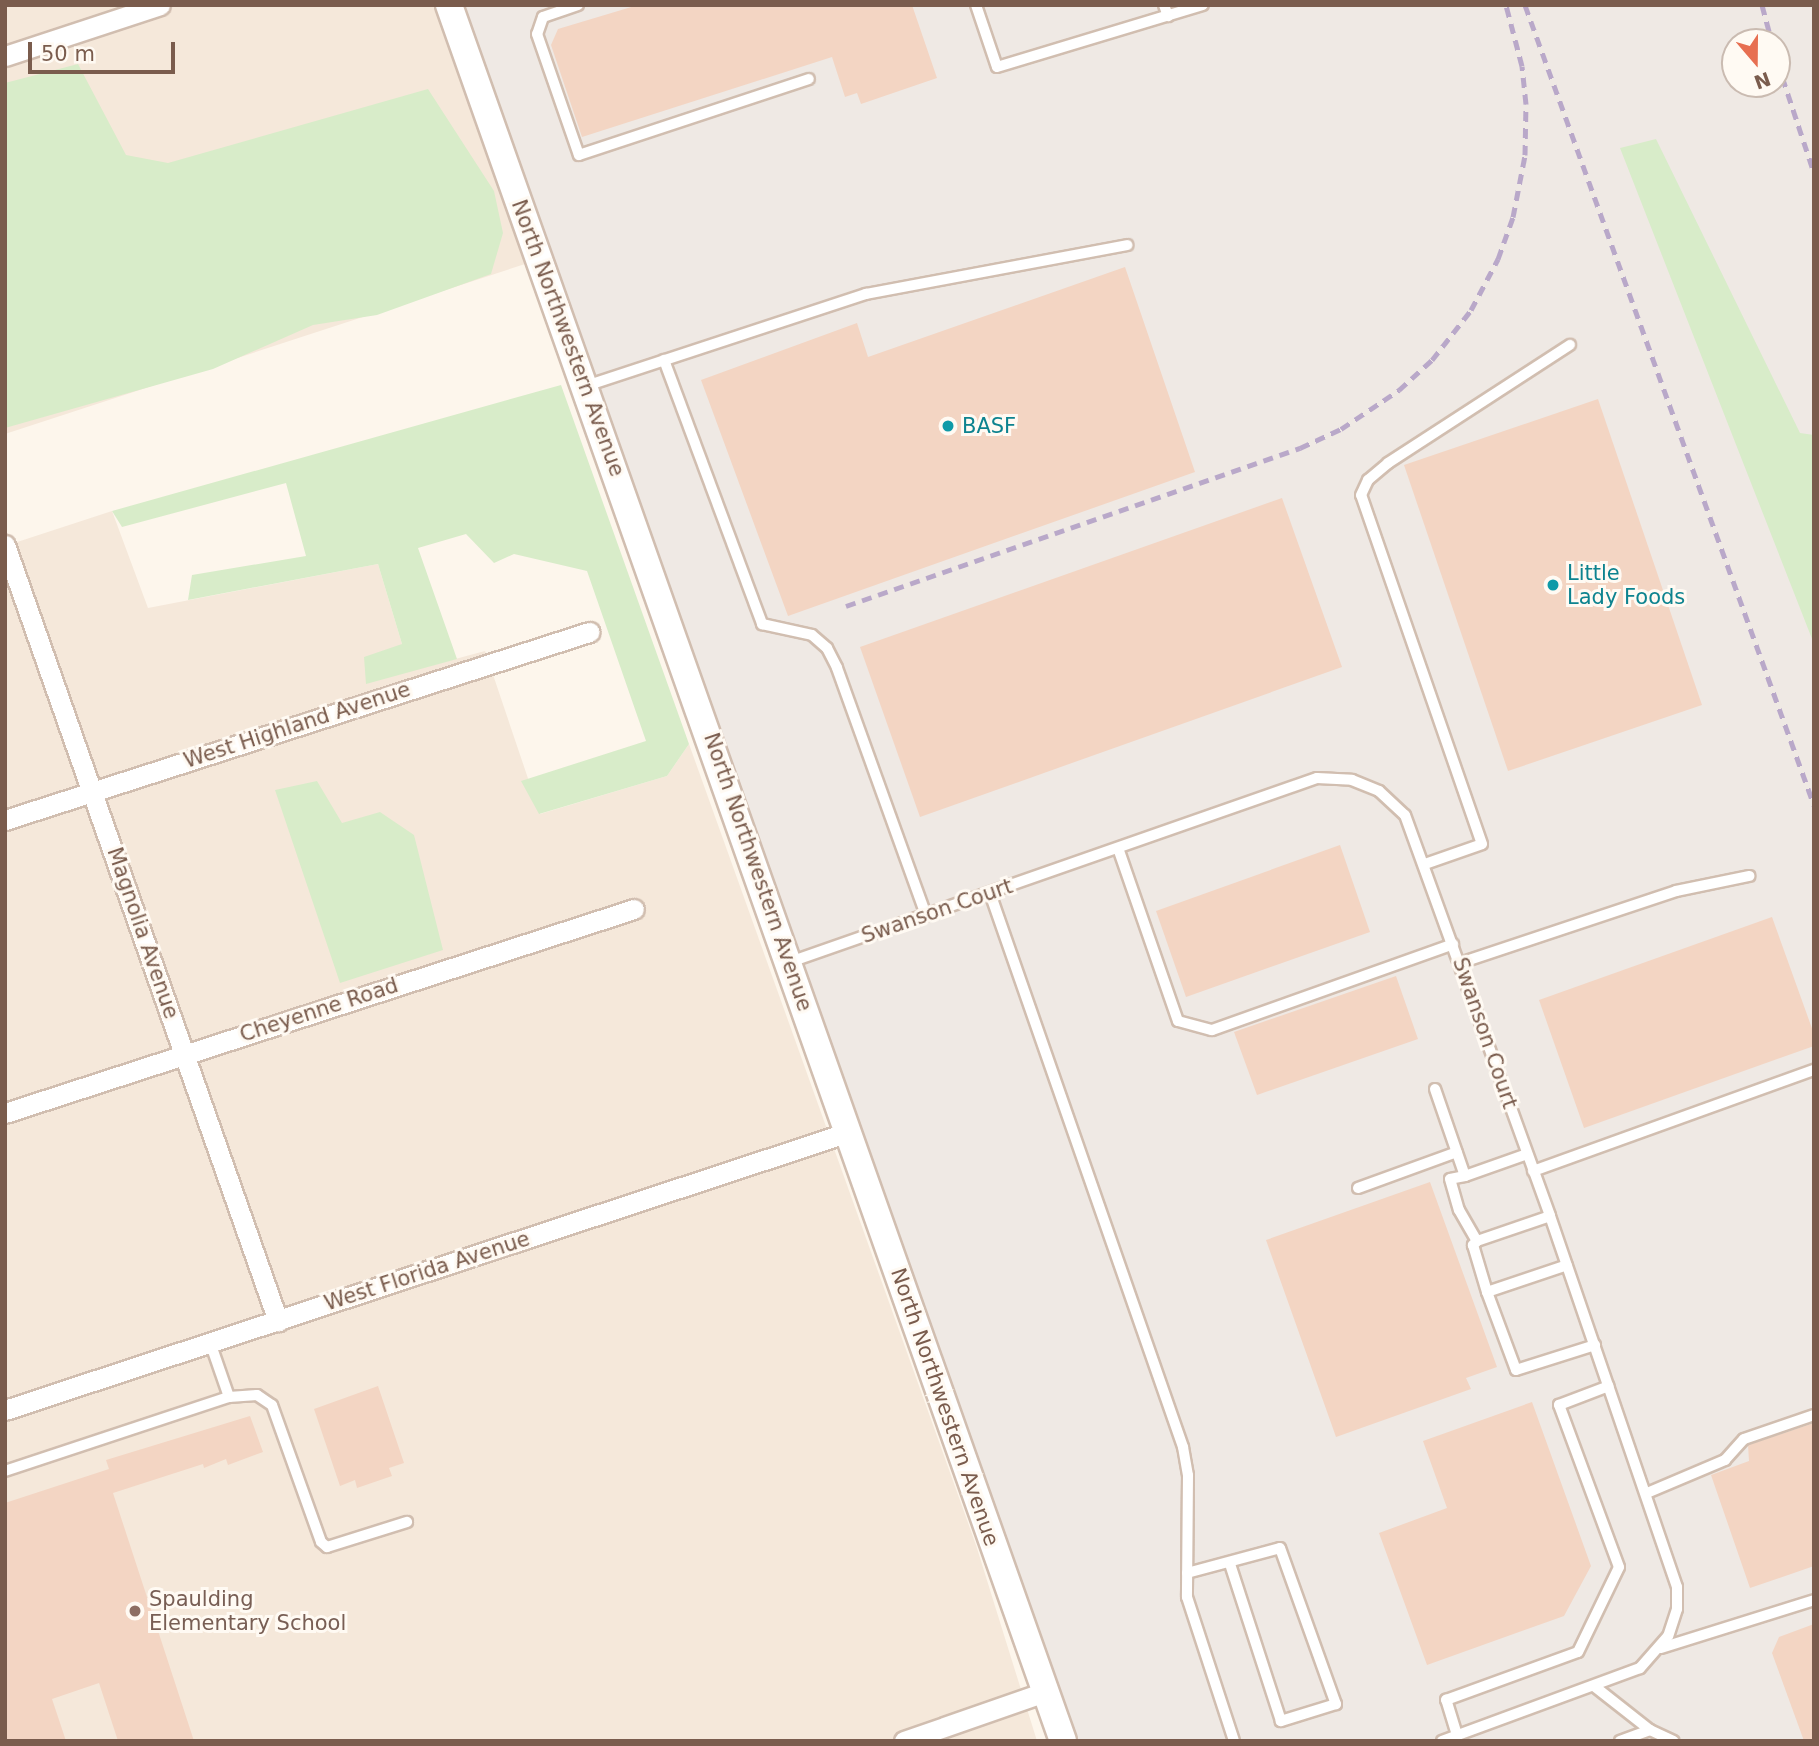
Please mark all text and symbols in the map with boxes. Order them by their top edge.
scale bar [32,28,178,72]
north arrow [1721,28,1791,98]
text: 50 m [41,42,95,66]
text: N [1751,68,1774,94]
street label: North Northwestern Avenue [506,196,630,480]
place label: BASF [962,413,1016,439]
marker: BASF [940,418,956,434]
place label: Little Lady Foods [1567,560,1685,610]
marker: Little Lady Foods [1545,577,1561,593]
street label: West Highland Avenue [181,676,413,774]
street label: North Northwestern Avenue [698,730,818,1014]
street label: Magnolia Avenue [102,844,184,1022]
street label: Swanson Court [858,873,1016,949]
street label: Swanson Court [1447,954,1523,1112]
street label: Cheyenne Road [237,972,401,1048]
street label: West Florida Avenue [321,1226,533,1316]
street label: North Northwestern Avenue [885,1265,1005,1549]
place label: Spaulding Elementary School [149,1586,346,1636]
marker: Spaulding Elementary School [127,1603,143,1619]

